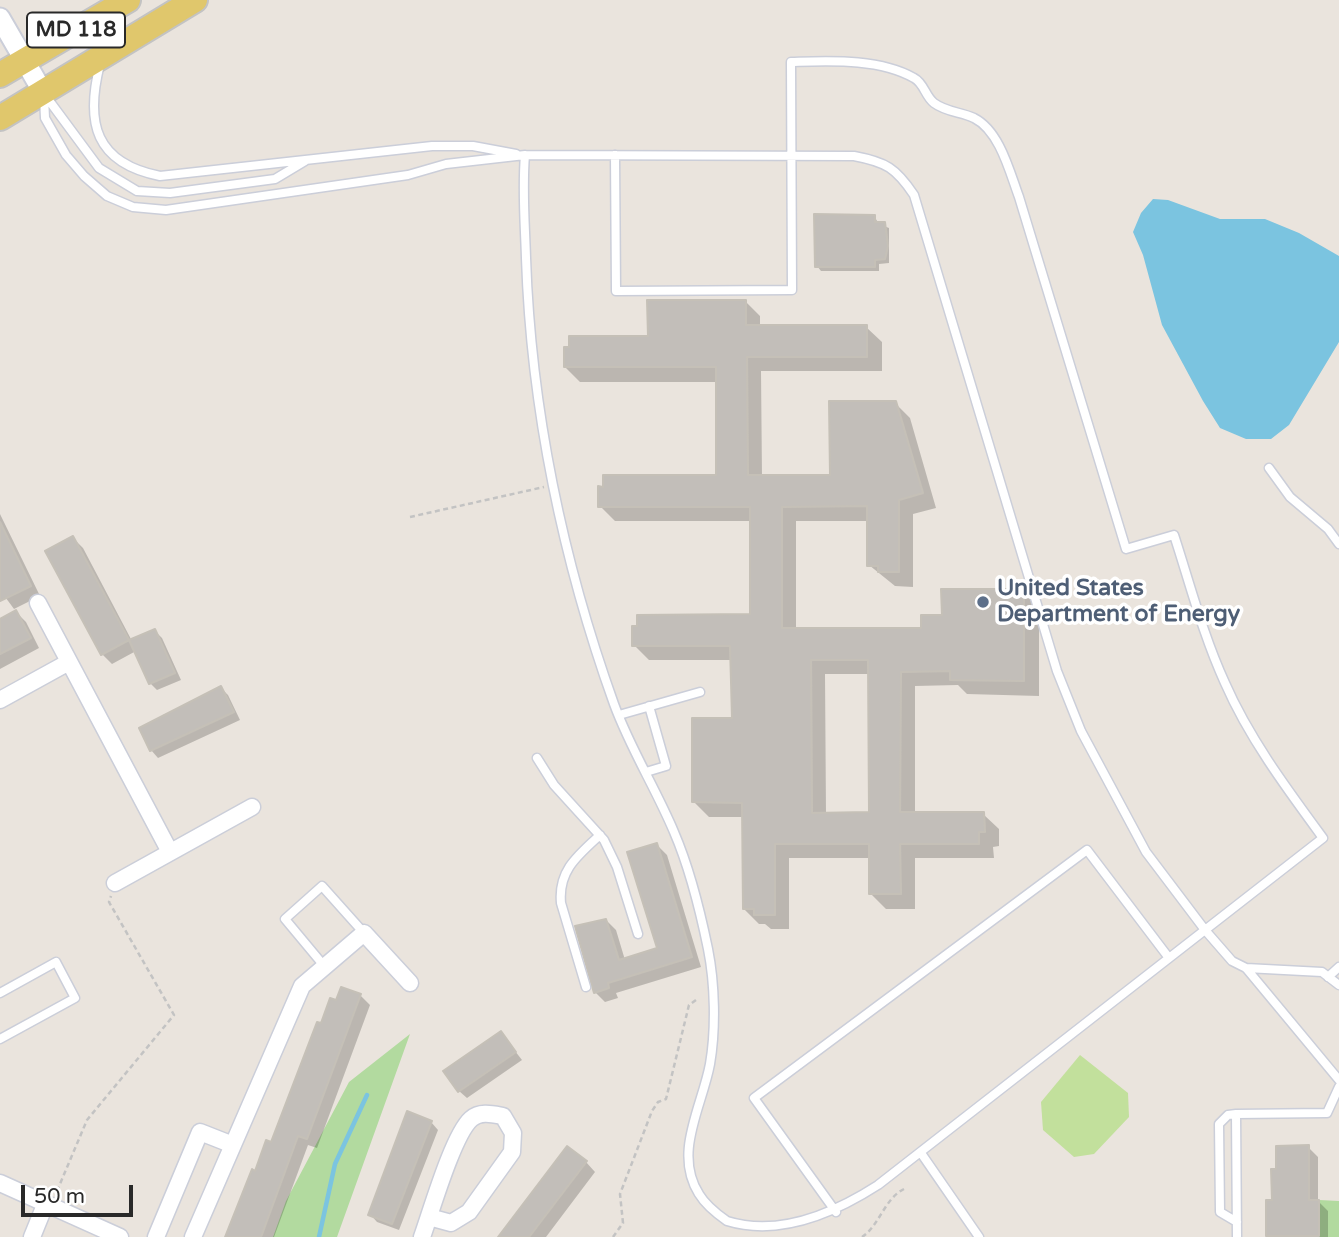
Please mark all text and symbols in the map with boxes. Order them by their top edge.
road number: MD 118 [27,12,125,48]
place label: United States Department of Energy [997,575,1240,629]
marker: United States Department of Energy [975,594,991,610]
scale bar [24,1170,136,1214]
text: 50 m [34,1184,85,1209]

